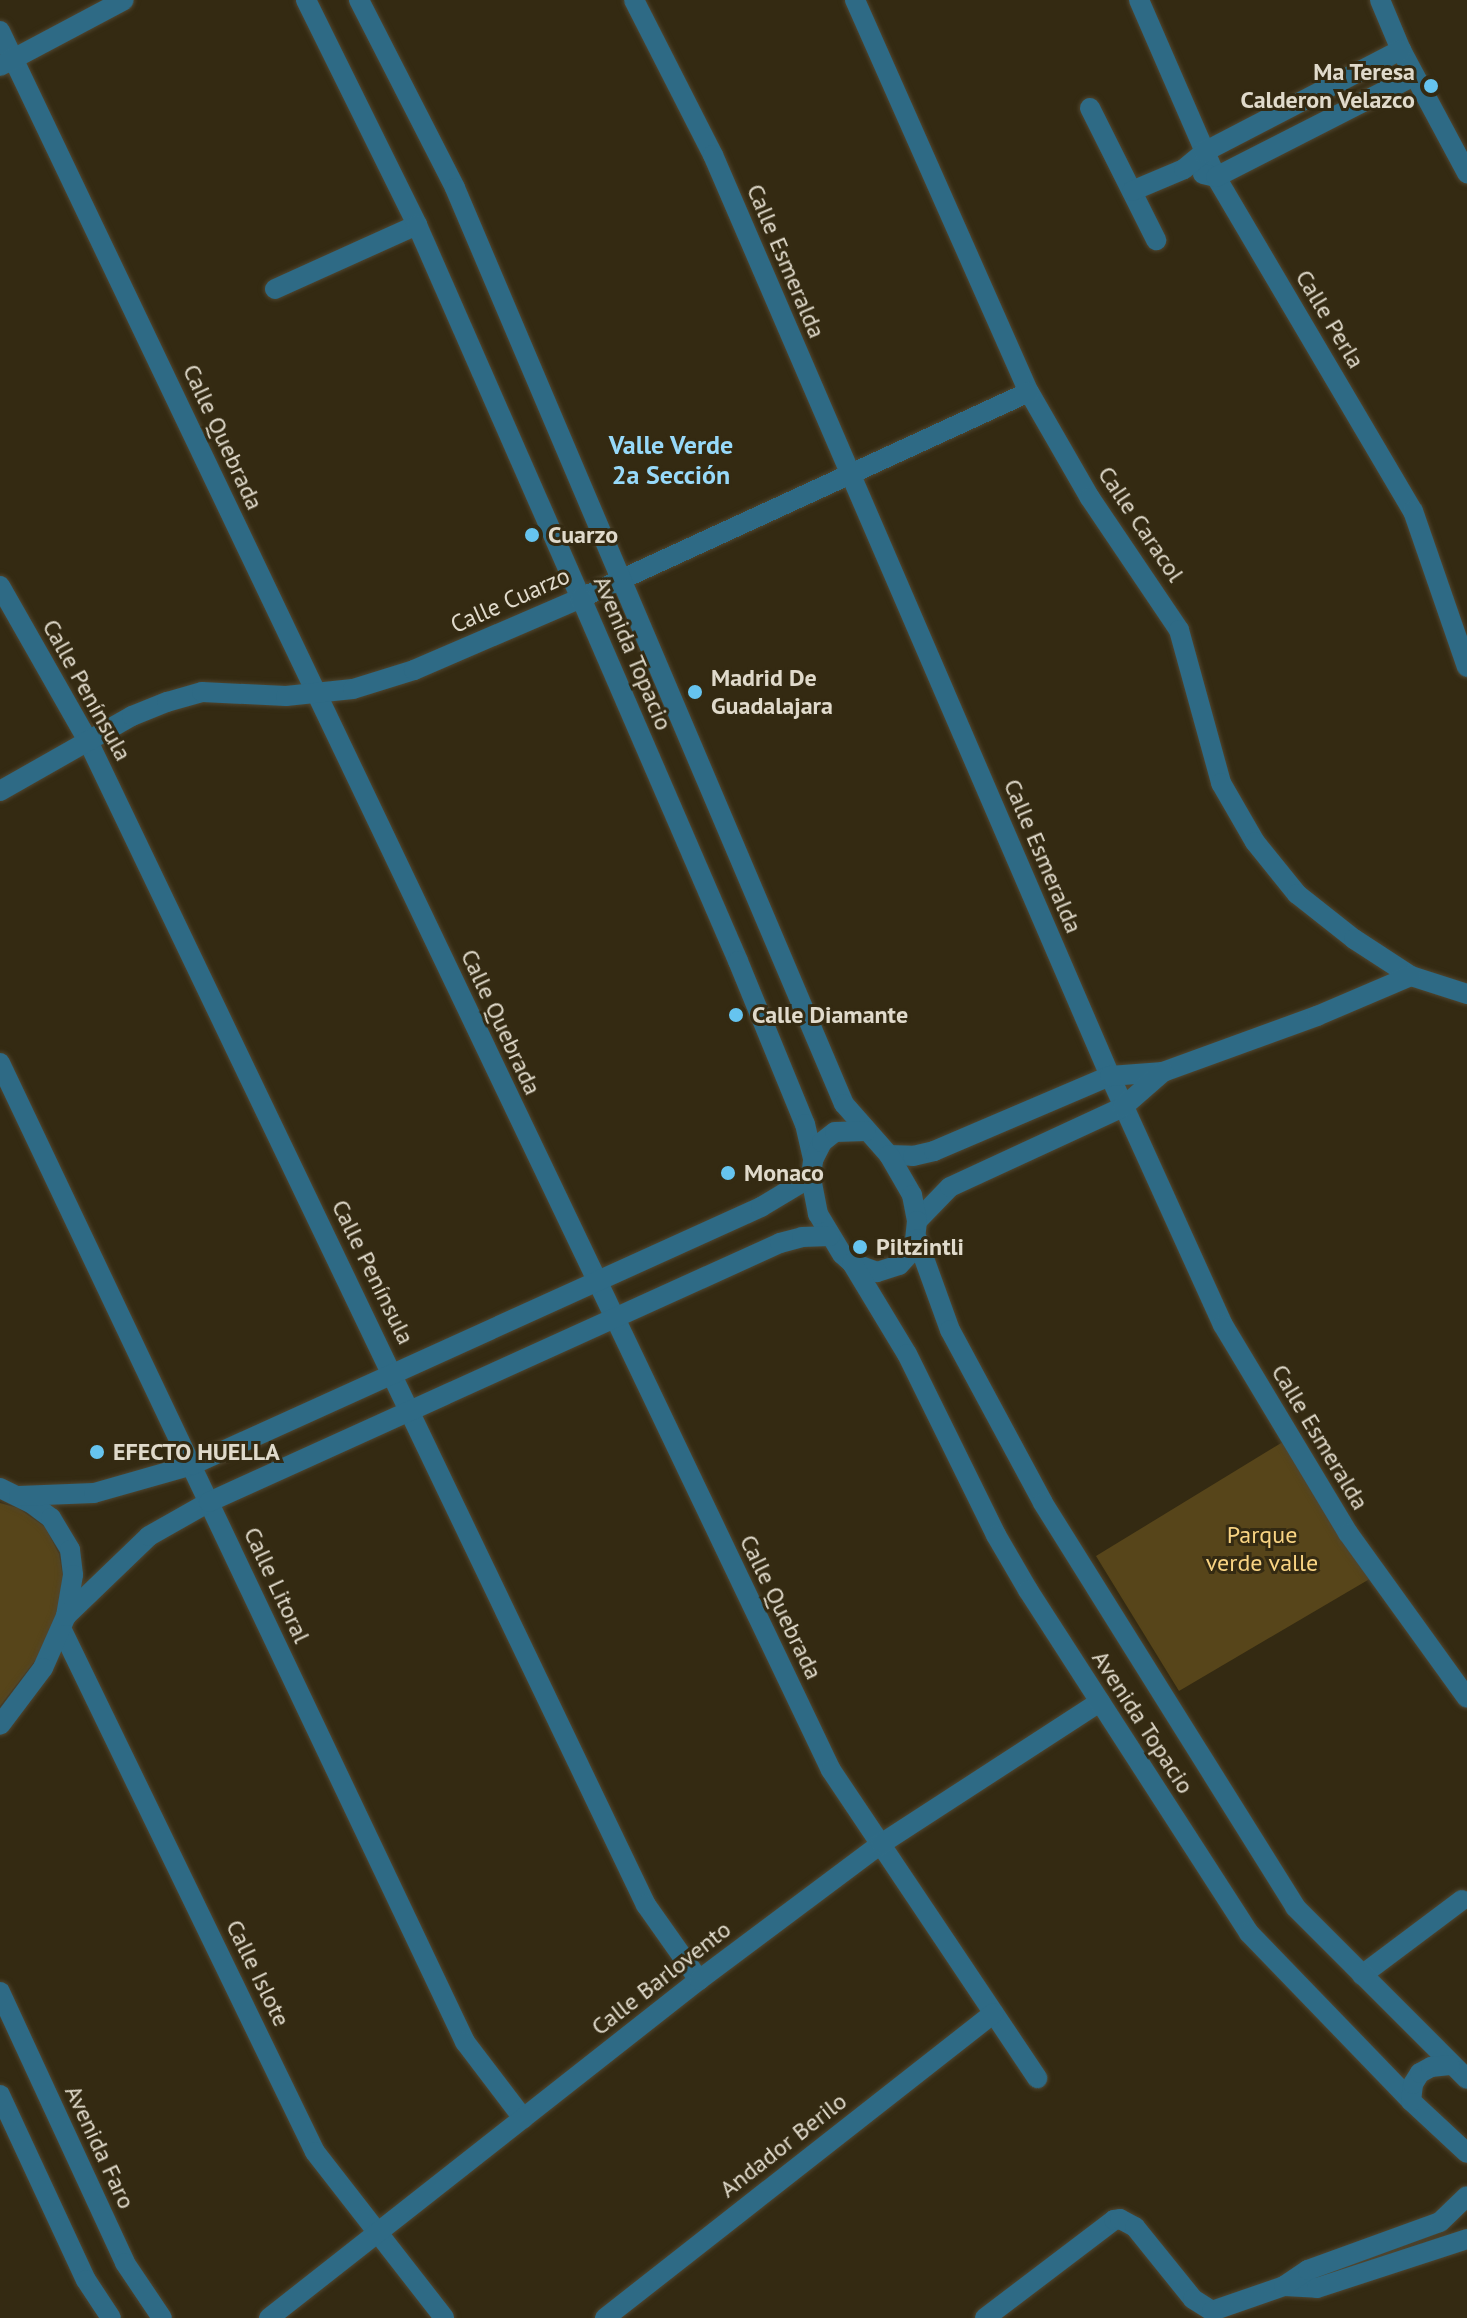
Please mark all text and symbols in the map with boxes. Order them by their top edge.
place label: Ma Teresa Calderon Velazco [1240,58,1415,114]
marker: Ma Teresa Calderon Velazco [1422,77,1440,95]
street label: Calle Esmeralda [741,180,831,342]
street label: Calle Perla [1289,265,1371,373]
street label: Calle Quebrada [177,360,269,514]
district label: Valle Verde 2a Sección [608,429,734,490]
street label: Calle Caracol [1092,461,1190,587]
place label: Cuarzo [548,521,618,549]
marker: Cuarzo [523,526,541,544]
street label: Calle Cuarzo [446,561,574,639]
street label: Avenida Topacio [587,571,679,735]
street label: Calle Península [36,614,138,766]
place label: Madrid De Guadalajara [711,664,833,720]
marker: Madrid De Guadalajara [686,683,704,701]
street label: Calle Esmeralda [998,775,1088,937]
street label: Calle Quebrada [455,945,547,1099]
place label: Calle Diamante [752,1001,908,1029]
marker: Calle Diamante [727,1006,745,1024]
place label: Monaco [744,1159,824,1187]
marker: Monaco [719,1164,737,1182]
street label: Calle Península [326,1195,420,1349]
place label: Piltzintli [876,1233,964,1261]
marker: Piltzintli [851,1238,869,1256]
street label: Calle Esmeralda [1265,1359,1375,1515]
place label: EFECTO HUELLA [113,1438,280,1466]
marker: EFECTO HUELLA [88,1443,106,1461]
park label: Parque verde valle [1206,1521,1318,1577]
street label: Calle Litoral [238,1523,316,1647]
street label: Calle Quebrada [734,1530,828,1684]
street label: Avenida Topacio [1086,1645,1200,1799]
street label: Calle Islote [220,1915,296,2031]
street label: Calle Barlovento [586,1915,736,2041]
street label: Avenida Faro [59,2081,141,2213]
street label: Andador Berilo [714,2087,852,2203]

